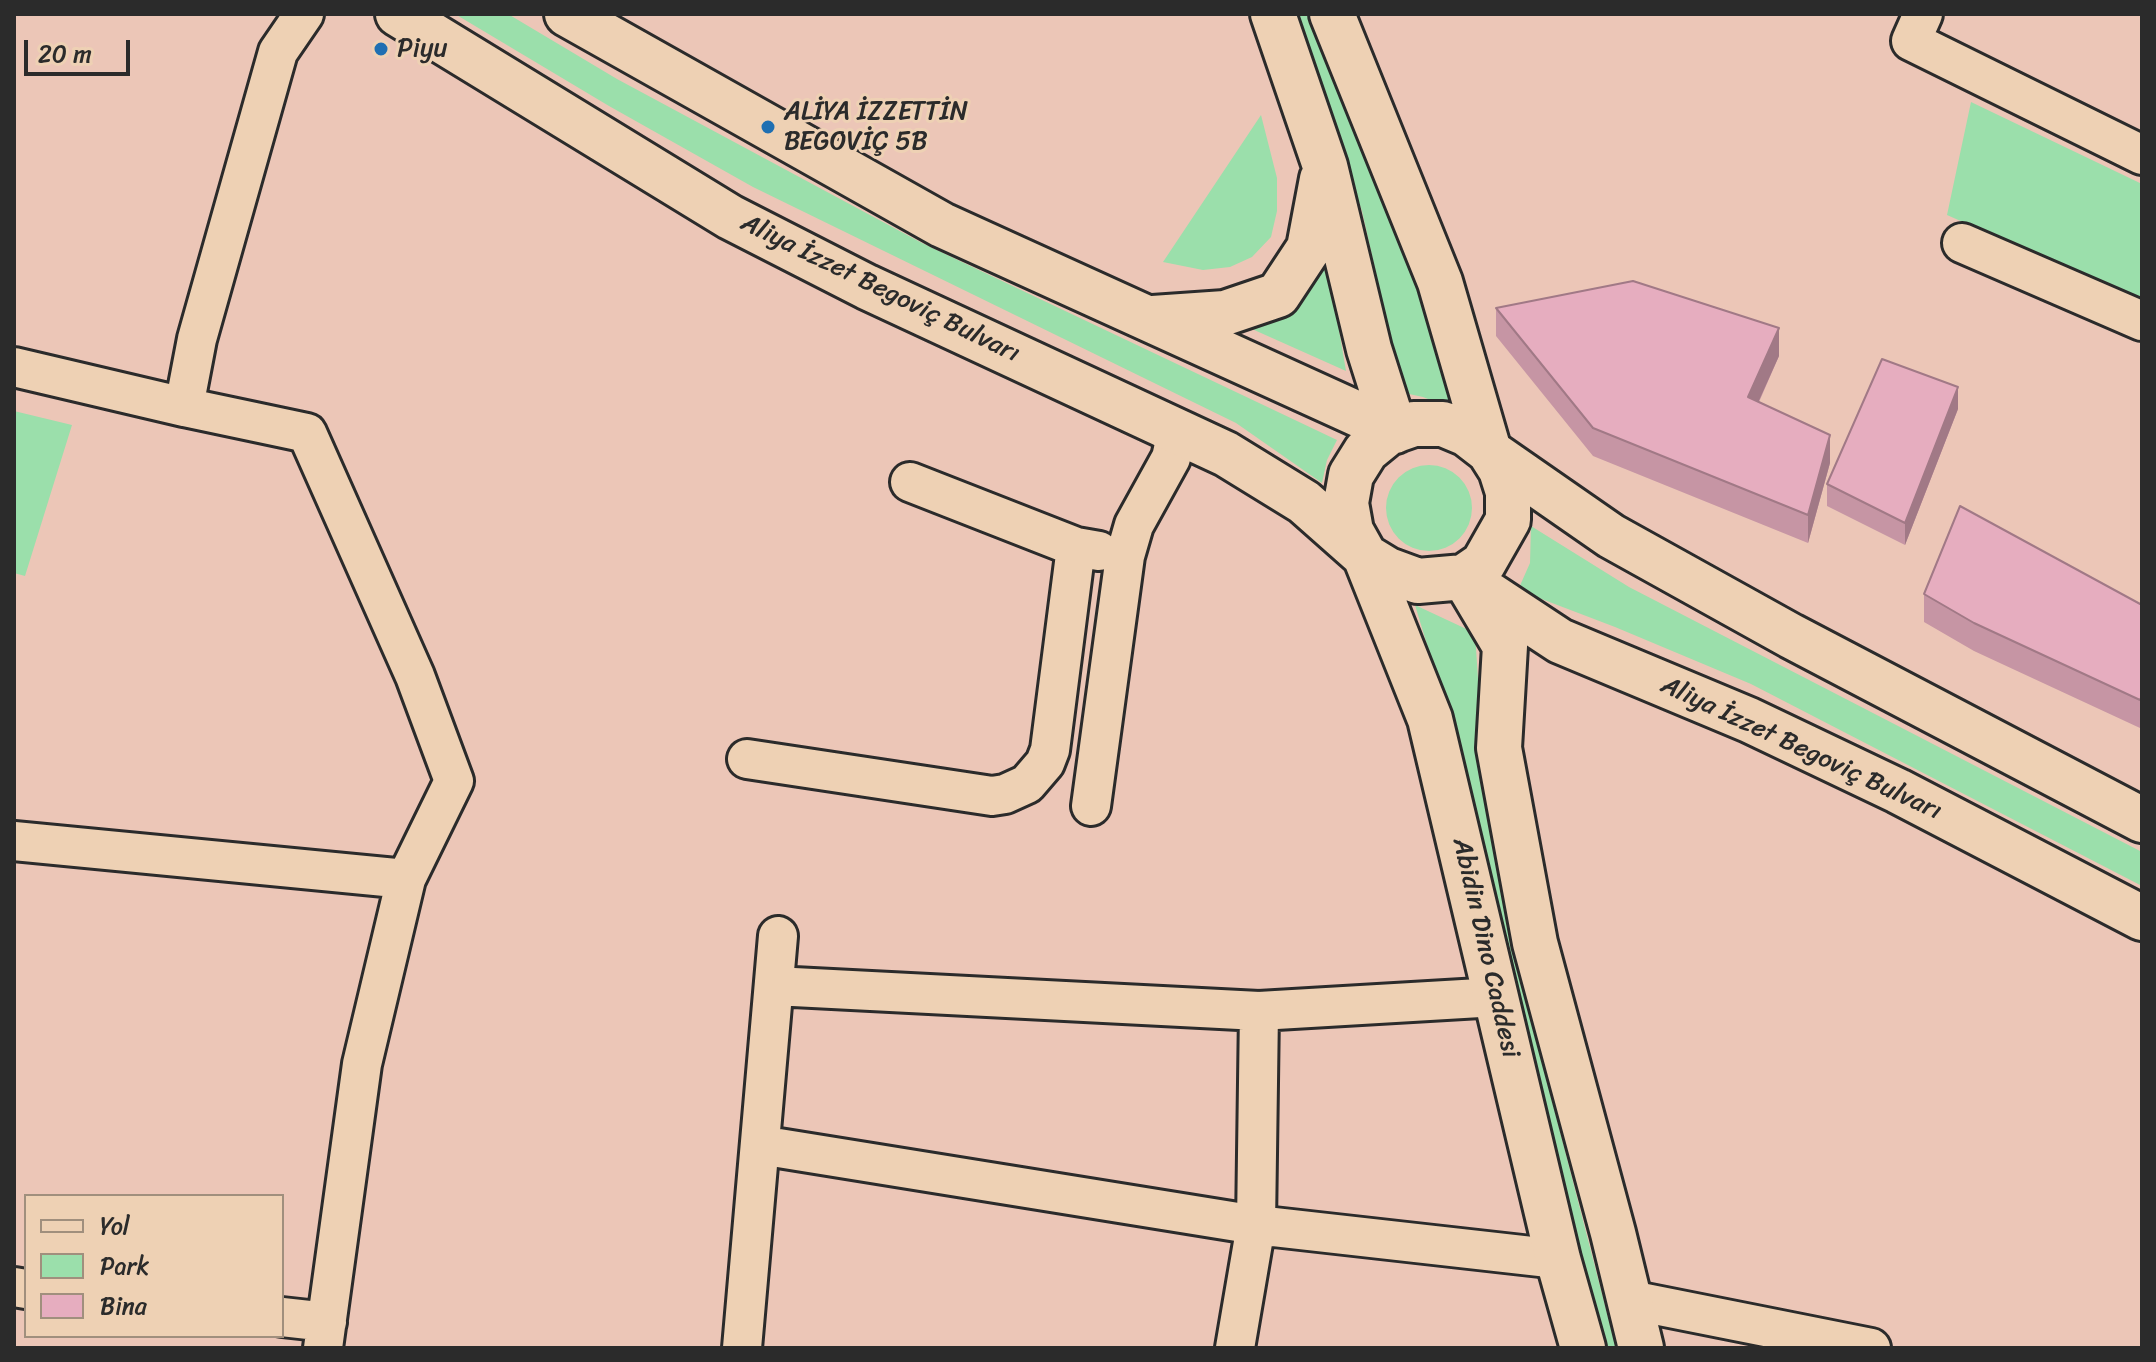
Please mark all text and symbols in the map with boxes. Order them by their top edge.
scale bar [28,24,134,74]
text: 20 m [38,33,92,75]
place label: Piyu [397,33,447,65]
marker: Piyu [372,40,390,58]
place label: ALİYA İZZETTİN BEGOVİÇ 5B [784,96,968,158]
marker: ALİYA İZZETTİN BEGOVİÇ 5B [759,118,777,136]
street label: Aliya İzzet Begoviç Bulvarı [735,208,1025,370]
street label: Aliya İzzet Begoviç Bulvarı [1656,670,1946,828]
street label: Abidin Dino Caddesi [1445,835,1525,1061]
legend [24,1194,284,1338]
text: Yol [100,1205,130,1247]
text: Park [100,1245,149,1287]
text: Bina [100,1285,147,1327]

